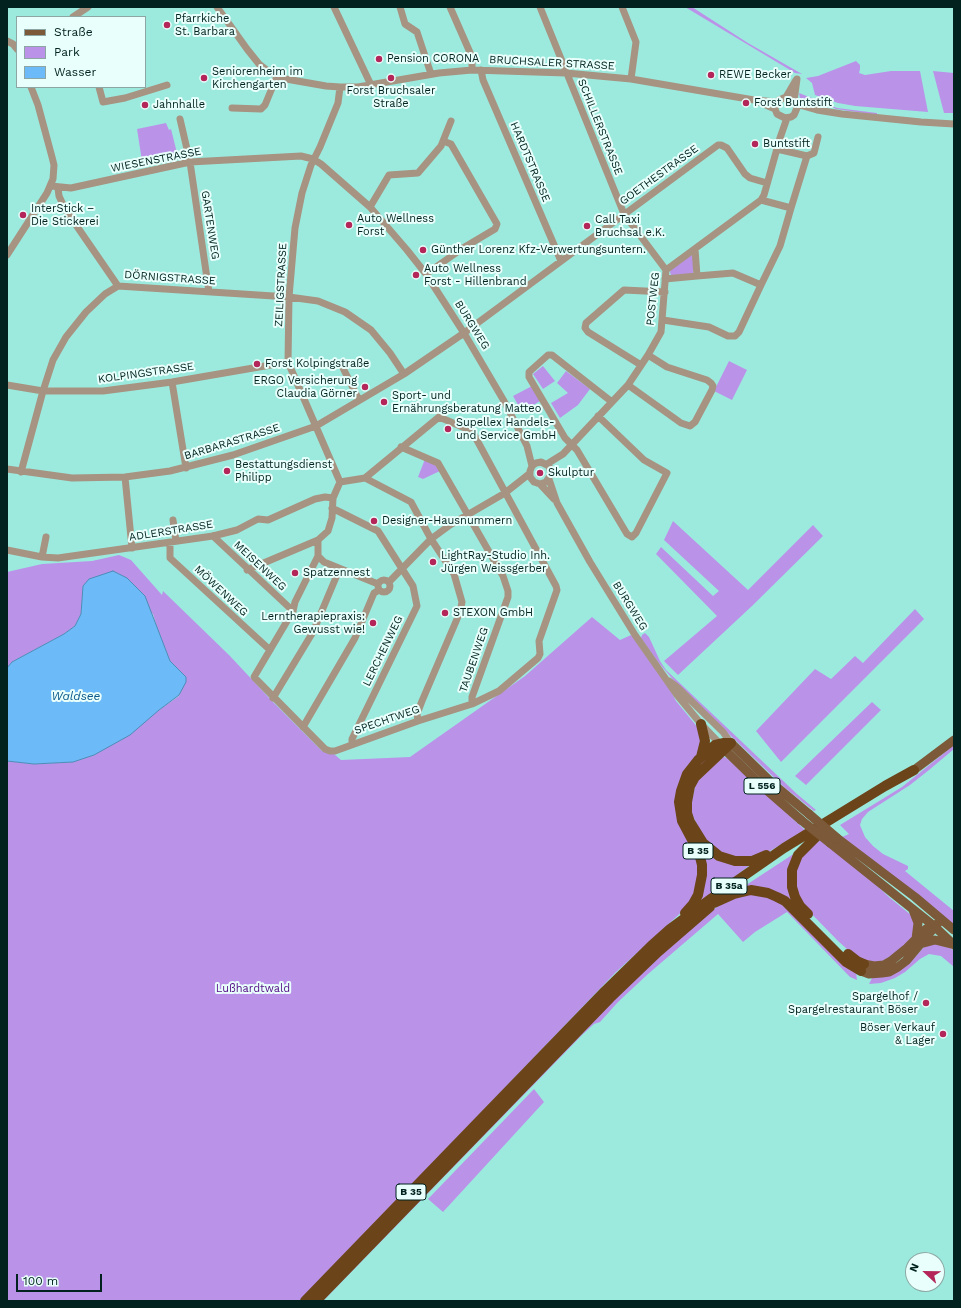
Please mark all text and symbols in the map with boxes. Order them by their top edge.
place label: Pfarrkiche St. Barbara [175,12,235,38]
legend [16,16,146,88]
marker: Pfarrkiche St. Barbara [162,20,172,30]
text: Straße [54,25,93,39]
text: Park [54,45,80,59]
place label: Pension CORONA [387,52,479,66]
street label: BRUCHSALER STRASSE [489,53,615,73]
marker: Pension CORONA [374,54,384,64]
text: Wasser [54,65,96,79]
place label: Seniorenheim im Kirchengarten [212,65,303,91]
place label: REWE Becker [719,68,791,82]
marker: REWE Becker [706,70,716,80]
marker: Seniorenheim im Kirchengarten [199,73,209,83]
marker: Forst Bruchsaler Straße [386,73,396,83]
street label: SCHILLERSTRASSE [575,77,625,177]
place label: Forst Bruchsaler Straße [347,84,435,110]
place label: Forst Buntstift [754,96,832,110]
place label: Jahnhalle [153,98,205,112]
marker: Forst Buntstift [741,98,751,108]
marker: Jahnhalle [140,100,150,110]
street label: HARDTSTRASSE [507,120,553,204]
place label: Buntstift [763,137,810,151]
marker: Buntstift [750,139,760,149]
street label: GOETHESTRASSE [617,142,701,208]
street label: WIESENSTRASSE [110,145,202,175]
street label: GARTENWEG [198,190,222,260]
place label: InterStick – Die Stickerei [31,202,99,228]
marker: InterStick – Die Stickerei [18,210,28,220]
place label: Auto Wellness Forst [357,212,434,238]
place label: Call Taxi Bruchsal e.K. [595,213,665,239]
marker: Auto Wellness Forst [344,220,354,230]
marker: Call Taxi Bruchsal e.K. [582,221,592,231]
street label: ZEILIGSTRASSE [272,243,290,327]
place label: Günther Lorenz Kfz-Verwertungsuntern. [431,243,646,257]
marker: Günther Lorenz Kfz-Verwertungsuntern. [418,245,428,255]
place label: Auto Wellness Forst - Hillenbrand [424,262,527,288]
street label: DÖRNIGSTRASSE [124,268,216,288]
marker: Auto Wellness Forst - Hillenbrand [411,270,421,280]
street label: POSTWEG [644,272,662,326]
street label: BURGWEG [452,298,492,352]
place label: Forst Kolpingstraße [265,357,369,371]
marker: Forst Kolpingstraße [252,359,262,369]
street label: KOLPINGSTRASSE [97,360,195,386]
place label: ERGO Versicherung Claudia Görner [254,374,357,400]
marker: ERGO Versicherung Claudia Görner [360,382,370,392]
place label: Sport- und Ernährungsberatung Matteo [392,389,541,415]
marker: Sport- und Ernährungsberatung Matteo [379,397,389,407]
place label: Supellex Handels- und Service GmbH [456,416,556,442]
street label: BARBARASTRASSE [183,421,281,463]
marker: Supellex Handels- und Service GmbH [443,424,453,434]
place label: Bestattungsdienst Philipp [235,458,332,484]
marker: Bestattungsdienst Philipp [222,466,232,476]
place label: Skulptur [548,466,594,480]
marker: Skulptur [535,468,545,478]
place label: Designer-Hausnummern [382,514,512,528]
marker: Designer-Hausnummern [369,516,379,526]
street label: ADLERSTRASSE [128,518,214,544]
street label: MEISENWEG [231,538,289,594]
place label: LightRay-Studio Inh. Jürgen Weissgerber [441,549,550,575]
marker: LightRay-Studio Inh. Jürgen Weissgerber [428,557,438,567]
street label: MÖWENWEG [191,563,251,619]
place label: Spatzennest [303,566,370,580]
marker: Spatzennest [290,568,300,578]
street label: BURGWEG [610,579,650,633]
place label: STEXON GmbH [453,606,533,620]
marker: STEXON GmbH [440,608,450,618]
place label: Lerntherapiepraxis: Gewusst wie! [261,610,365,636]
street label: LERCHENWEG [360,614,406,688]
marker: Lerntherapiepraxis: Gewusst wie! [368,618,378,628]
street label: TAUBENWEG [457,626,491,694]
water label: Waldsee [52,689,100,703]
street label: SPECHTWEG [353,703,421,737]
road number: L 556 [744,778,780,794]
road number: B 35 [683,843,713,859]
road number: B 35a [711,878,747,894]
park label: Lußhardtwald [216,982,290,996]
place label: Spargelhof / Spargelrestaurant Böser [788,990,918,1016]
marker: Spargelhof / Spargelrestaurant Böser [921,998,931,1008]
place label: Böser Verkauf & Lager [860,1021,935,1047]
marker: Böser Verkauf & Lager [938,1029,948,1039]
road number: B 35 [396,1184,426,1200]
north arrow [905,1252,945,1292]
text: N [907,1261,922,1274]
scale bar [18,1266,104,1292]
text: 100 m [23,1274,58,1288]

